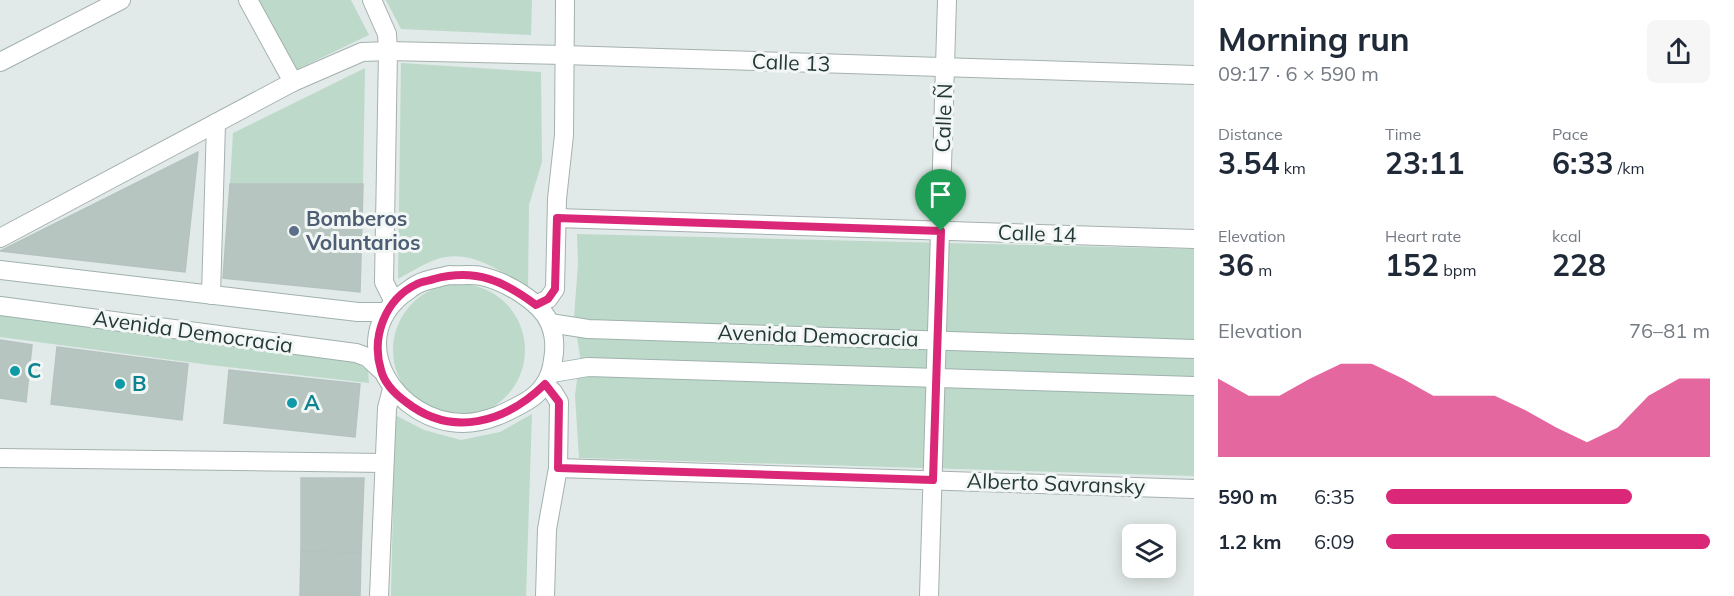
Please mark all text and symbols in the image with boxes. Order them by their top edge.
text: Morning run [1218,18,1410,59]
button: share [1647,20,1710,83]
street label: Calle 13 [751,48,831,76]
text: 09:17 · 6 × 590 m [1218,61,1379,86]
street label: Calle Ñ [929,83,957,153]
text: Distance [1218,124,1283,144]
text: Time [1385,124,1421,144]
text: Pace [1552,124,1588,144]
text: 3.54 [1218,144,1279,182]
text: 23:11 [1385,144,1464,182]
text: 6:33 [1552,144,1613,182]
text: km [1279,158,1306,178]
text: /km [1613,158,1644,178]
pin [915,169,966,231]
icon: arrive [924,178,957,211]
place label: Bomberos Voluntarios [305,205,421,255]
street label: Calle 14 [997,219,1077,247]
marker: Bomberos Voluntarios [287,224,301,238]
text: Elevation [1218,226,1286,246]
text: Heart rate [1385,226,1461,246]
text: kcal [1552,226,1581,246]
text: 36 [1218,246,1254,284]
text: 152 [1385,246,1439,284]
text: 228 [1552,246,1606,284]
text: m [1254,260,1272,280]
text: bpm [1439,260,1476,280]
street label: Avenida Democracia [92,304,295,358]
street label: Avenida Democracia [717,318,919,352]
text: Elevation [1218,318,1303,343]
text: 76–81 m [1629,318,1710,343]
place label: C [27,357,41,383]
marker: C [8,364,22,378]
place label: B [132,370,147,396]
marker: B [113,377,127,391]
place label: A [304,389,320,415]
marker: A [285,396,299,410]
street label: Alberto Savransky [966,467,1146,499]
text: 590 m [1218,484,1277,509]
text: 6:35 [1314,484,1355,509]
map controls [1122,524,1176,578]
button: layers [1122,524,1176,578]
text: 1.2 km [1218,529,1281,554]
text: 6:09 [1314,529,1355,554]

